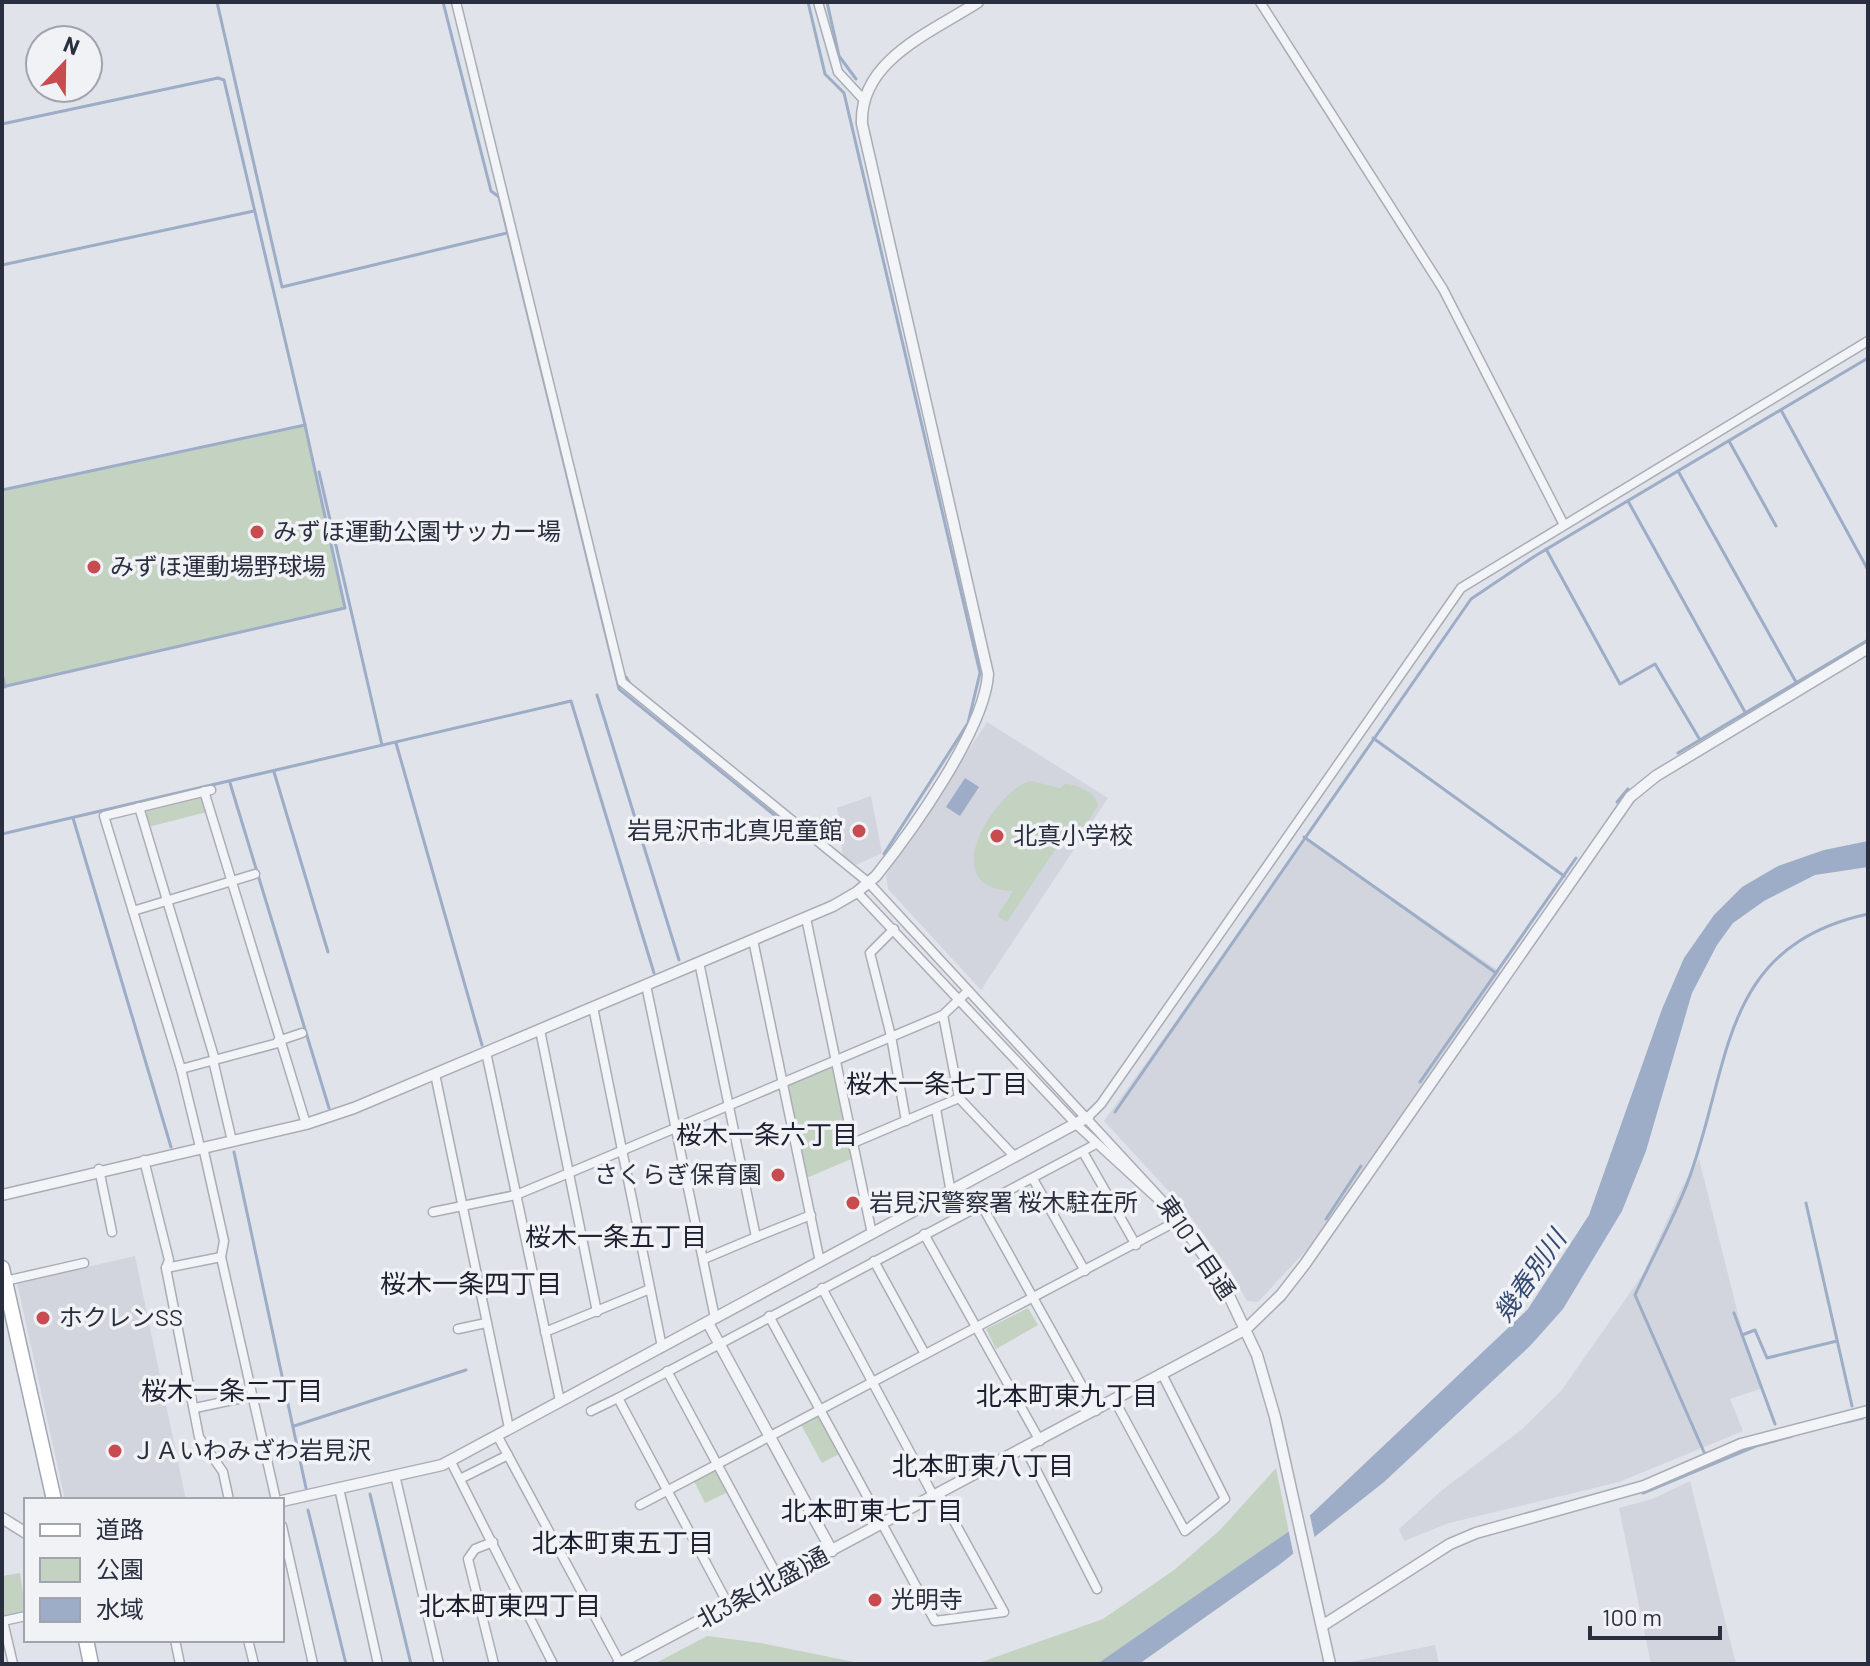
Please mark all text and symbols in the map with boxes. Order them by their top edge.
north arrow [24,24,104,104]
text: N [60,30,84,59]
place label: みずほ運動公園サッカー場 [273,516,561,545]
marker: みずほ運動公園サッカー場 [248,523,266,541]
place label: みずほ運動場野球場 [110,551,326,580]
marker: みずほ運動場野球場 [85,558,103,576]
place label: 岩見沢市北真児童館 [627,815,843,844]
place label: 北真小学校 [1013,820,1133,849]
marker: 岩見沢市北真児童館 [850,822,868,840]
marker: 北真小学校 [988,827,1006,845]
district label: 桜木一条七丁目 [846,1067,1028,1098]
district label: 桜木一条六丁目 [676,1118,858,1149]
place label: さくらぎ保育園 [594,1159,762,1188]
marker: さくらぎ保育園 [769,1166,787,1184]
place label: 岩見沢警察署 桜木駐在所 [869,1187,1138,1216]
street label: 東10丁目通 [1152,1190,1242,1304]
marker: 岩見沢警察署 桜木駐在所 [844,1194,862,1212]
district label: 桜木一条五丁目 [525,1220,707,1251]
water label: 幾春別川 [1486,1221,1573,1327]
district label: 桜木一条四丁目 [380,1267,562,1298]
place label: ホクレンSS [59,1302,183,1331]
marker: ホクレンSS [34,1309,52,1327]
district label: 桜木一条二丁目 [141,1374,323,1405]
district label: 北本町東九丁目 [976,1379,1158,1410]
place label: ＪＡいわみざわ岩見沢 [131,1435,371,1464]
marker: ＪＡいわみざわ岩見沢 [106,1442,124,1460]
district label: 北本町東八丁目 [892,1449,1074,1480]
district label: 北本町東七丁目 [781,1494,963,1525]
legend [24,1498,284,1642]
text: 道路 [96,1514,144,1543]
district label: 北本町東五丁目 [532,1526,714,1557]
street label: 北3条(北盛)通 [692,1540,833,1633]
text: 公園 [96,1554,144,1583]
place label: 光明寺 [891,1584,963,1613]
district label: 北本町東四丁目 [419,1589,601,1620]
scale bar [1590,1590,1720,1640]
marker: 光明寺 [866,1591,884,1609]
text: 水域 [96,1594,144,1623]
text: 100 m [1602,1602,1662,1631]

